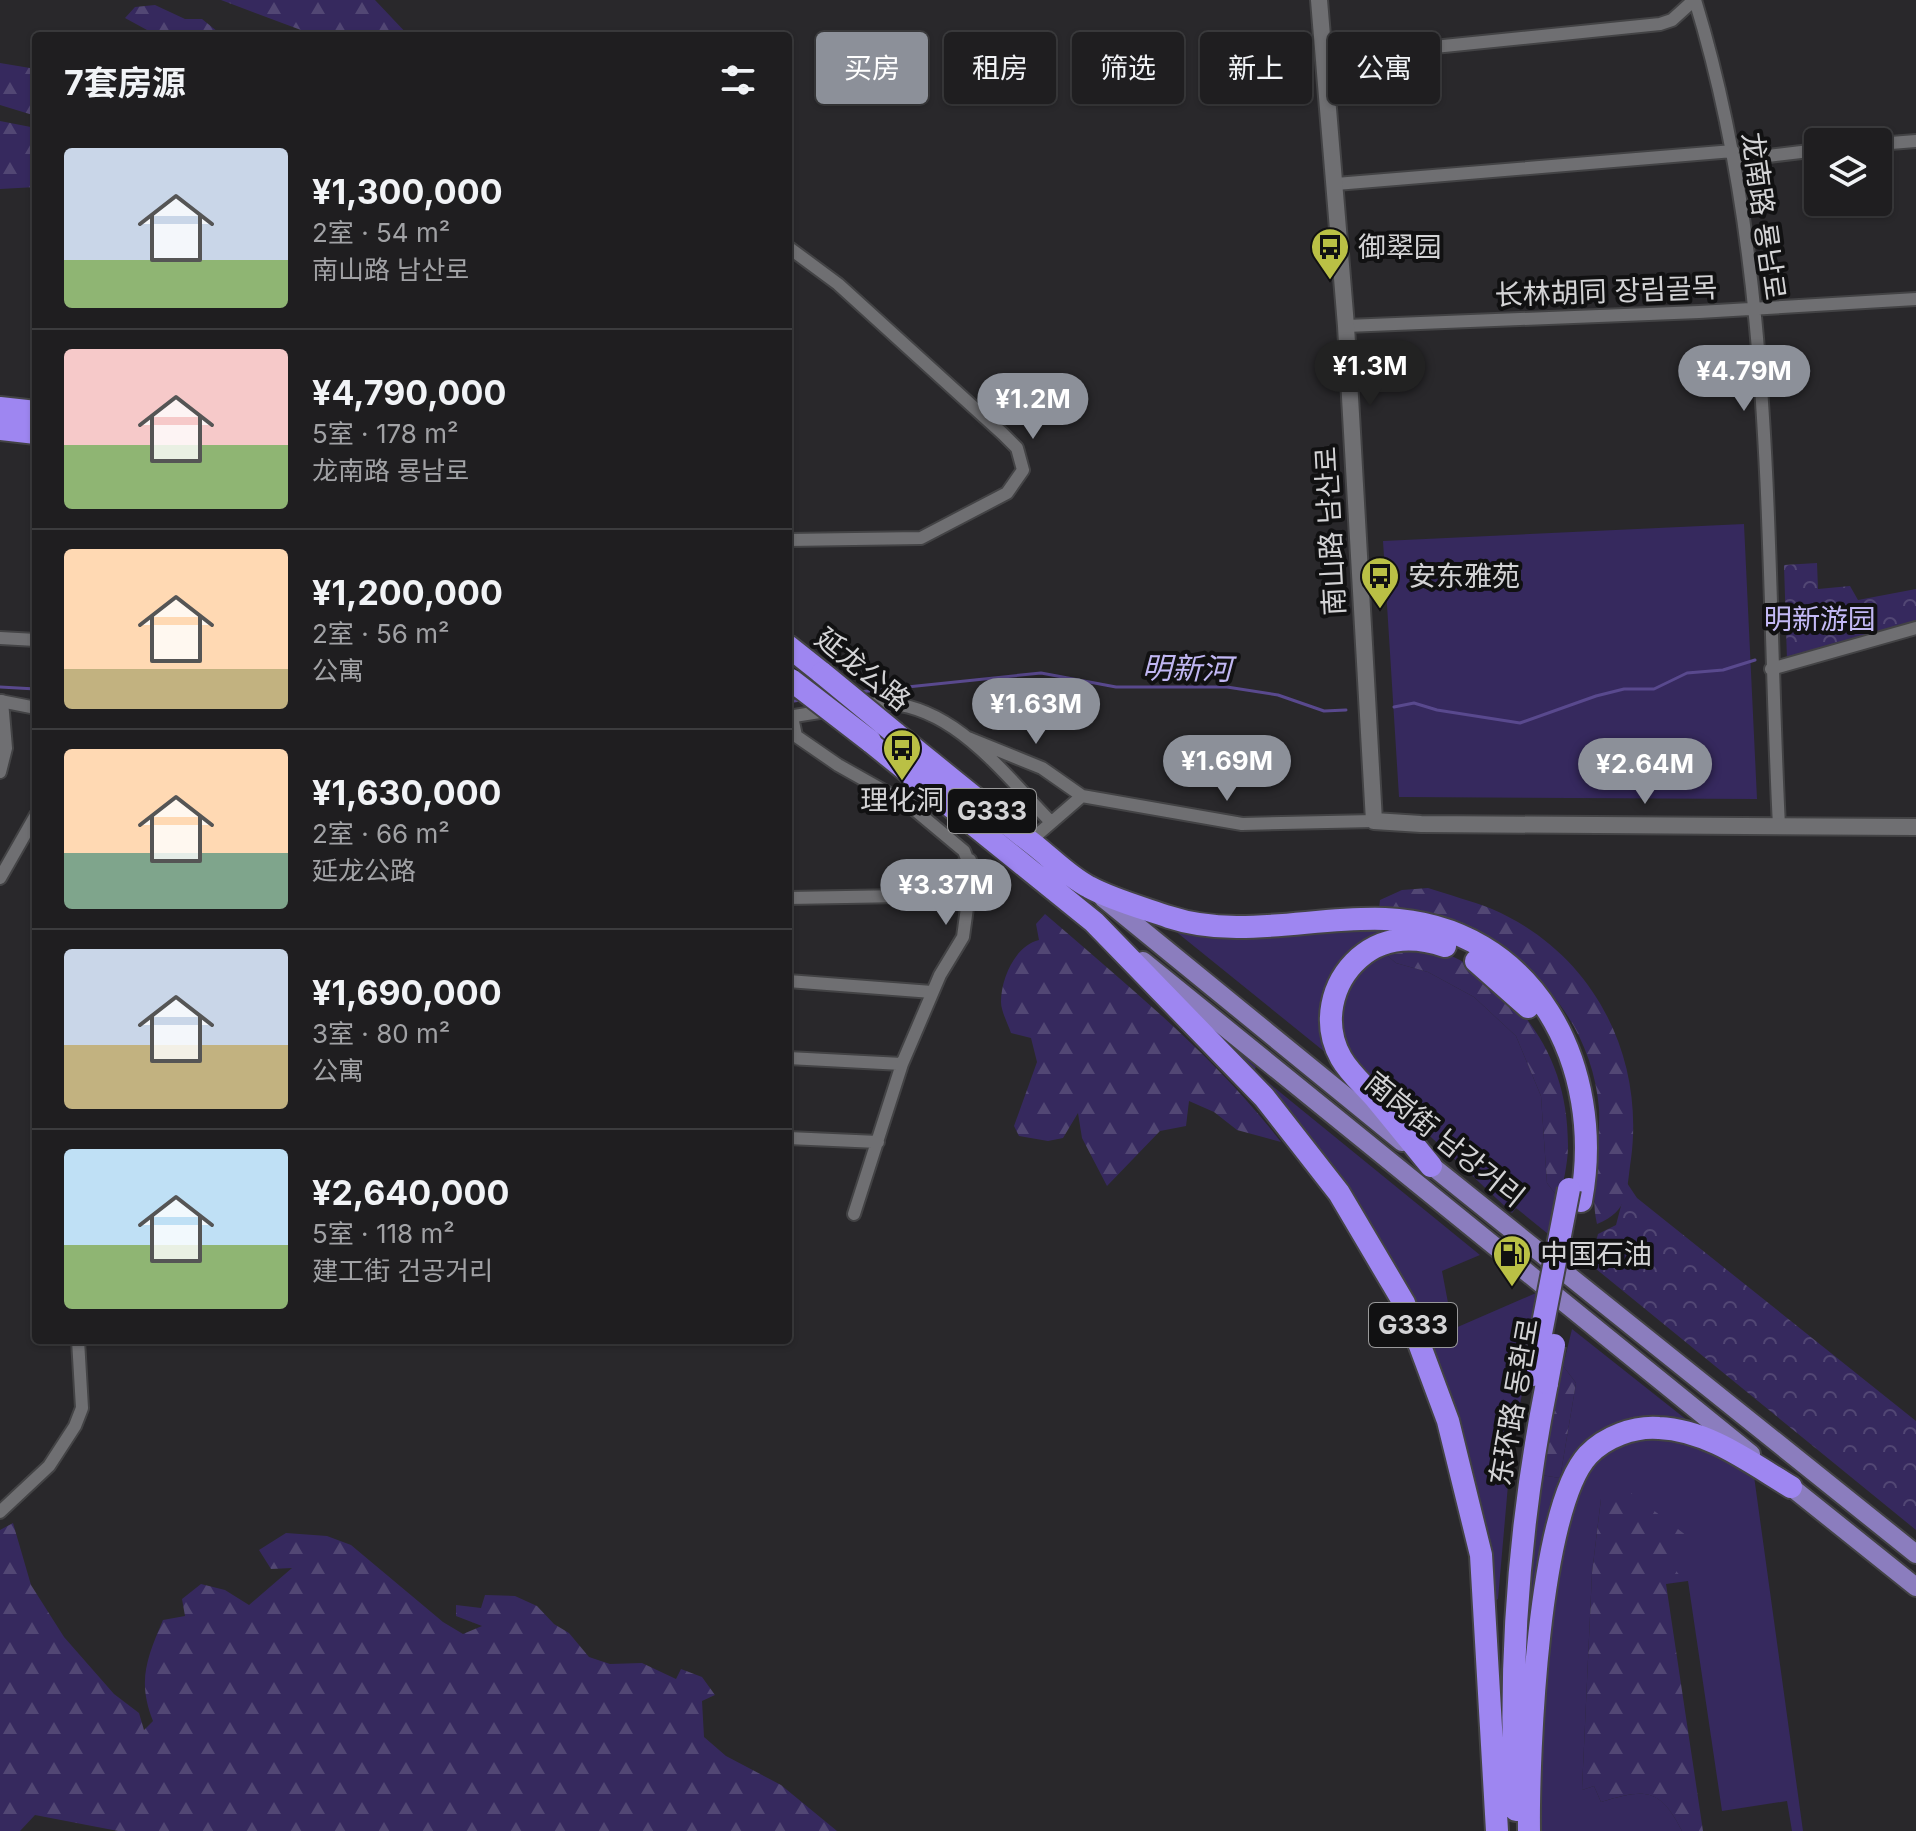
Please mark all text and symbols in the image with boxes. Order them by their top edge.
chip: 买房 [816,32,928,104]
chip: 租房 [944,32,1056,104]
chip: 筛选 [1072,32,1184,104]
chip: 新上 [1200,32,1312,104]
chip: 公寓 [1328,32,1440,104]
icon: filters [716,58,760,102]
text: 7套房源 [64,62,186,103]
map controls [1804,128,1892,216]
button: layers [1804,128,1892,216]
street label: 龙南路 룡남로 [1735,130,1793,302]
text: ¥1,300,000 [312,171,503,212]
icon: home [128,180,224,276]
text: 2室 · 54 m² [312,217,450,248]
bus stop icon: 御翠园 [1309,226,1351,281]
place label: 御翠园 [1358,230,1442,264]
text: 南山路 남산로 [312,254,469,285]
street label: 长林胡同 장림골목 [1494,270,1718,312]
pin: ¥1.3M [1314,340,1426,408]
pin: ¥4.79M [1679,345,1809,413]
text: ¥1.3M [1332,350,1408,381]
text: ¥4.79M [1696,355,1792,386]
text: ¥4,790,000 [312,372,506,413]
pin: ¥1.2M [977,373,1089,441]
icon: home [128,381,224,477]
text: ¥1.2M [995,383,1071,414]
text: 5室 · 178 m² [312,418,459,449]
street label: 南山路 남산로 [1309,446,1351,616]
text: 龙南路 룡남로 [312,455,469,486]
bus stop icon: 安东雅苑 [1359,555,1401,610]
place label: 安东雅苑 [1408,559,1520,593]
text: ¥1,200,000 [312,572,503,613]
icon: home [128,581,224,677]
park label: 明新游园 [1764,602,1876,636]
text: 2室 · 56 m² [312,618,449,649]
street label: 延龙公路 [809,621,917,717]
water label: 明新河 [1142,649,1237,687]
text: 公寓 [312,655,364,686]
pin: ¥1.63M [971,678,1101,746]
text: ¥1.63M [990,688,1082,719]
bus stop icon: 理化洞 [881,727,923,782]
pin: ¥1.69M [1162,735,1292,803]
pin: ¥2.64M [1580,738,1710,806]
text: ¥1.69M [1181,745,1273,776]
text: ¥2.64M [1596,748,1694,779]
text: ¥1,630,000 [312,772,502,813]
icon: home [128,781,224,877]
place label: 理化洞 [860,783,944,817]
road number: G333 [948,789,1036,833]
text: 2室 · 66 m² [312,818,450,849]
text: 延龙公路 [312,855,416,886]
pin: ¥3.37M [881,859,1011,927]
text: ¥3.37M [898,869,994,900]
text: ¥1,690,000 [312,972,502,1013]
icon: home [128,981,224,1077]
text: 3室 · 80 m² [312,1018,450,1049]
text: 公寓 [312,1055,364,1086]
street label: 南岗街 남강거리 [1359,1064,1531,1214]
text: ¥2,640,000 [312,1172,509,1213]
icon: home [128,1181,224,1277]
text: 5室 · 118 m² [312,1218,455,1249]
fuel station icon: 中国石油 [1491,1233,1533,1288]
place label: 中国石油 [1540,1237,1652,1271]
text: 建工街 건공거리 [312,1255,493,1286]
road number: G333 [1369,1303,1457,1347]
street label: 东环路 동환로 [1483,1316,1545,1488]

